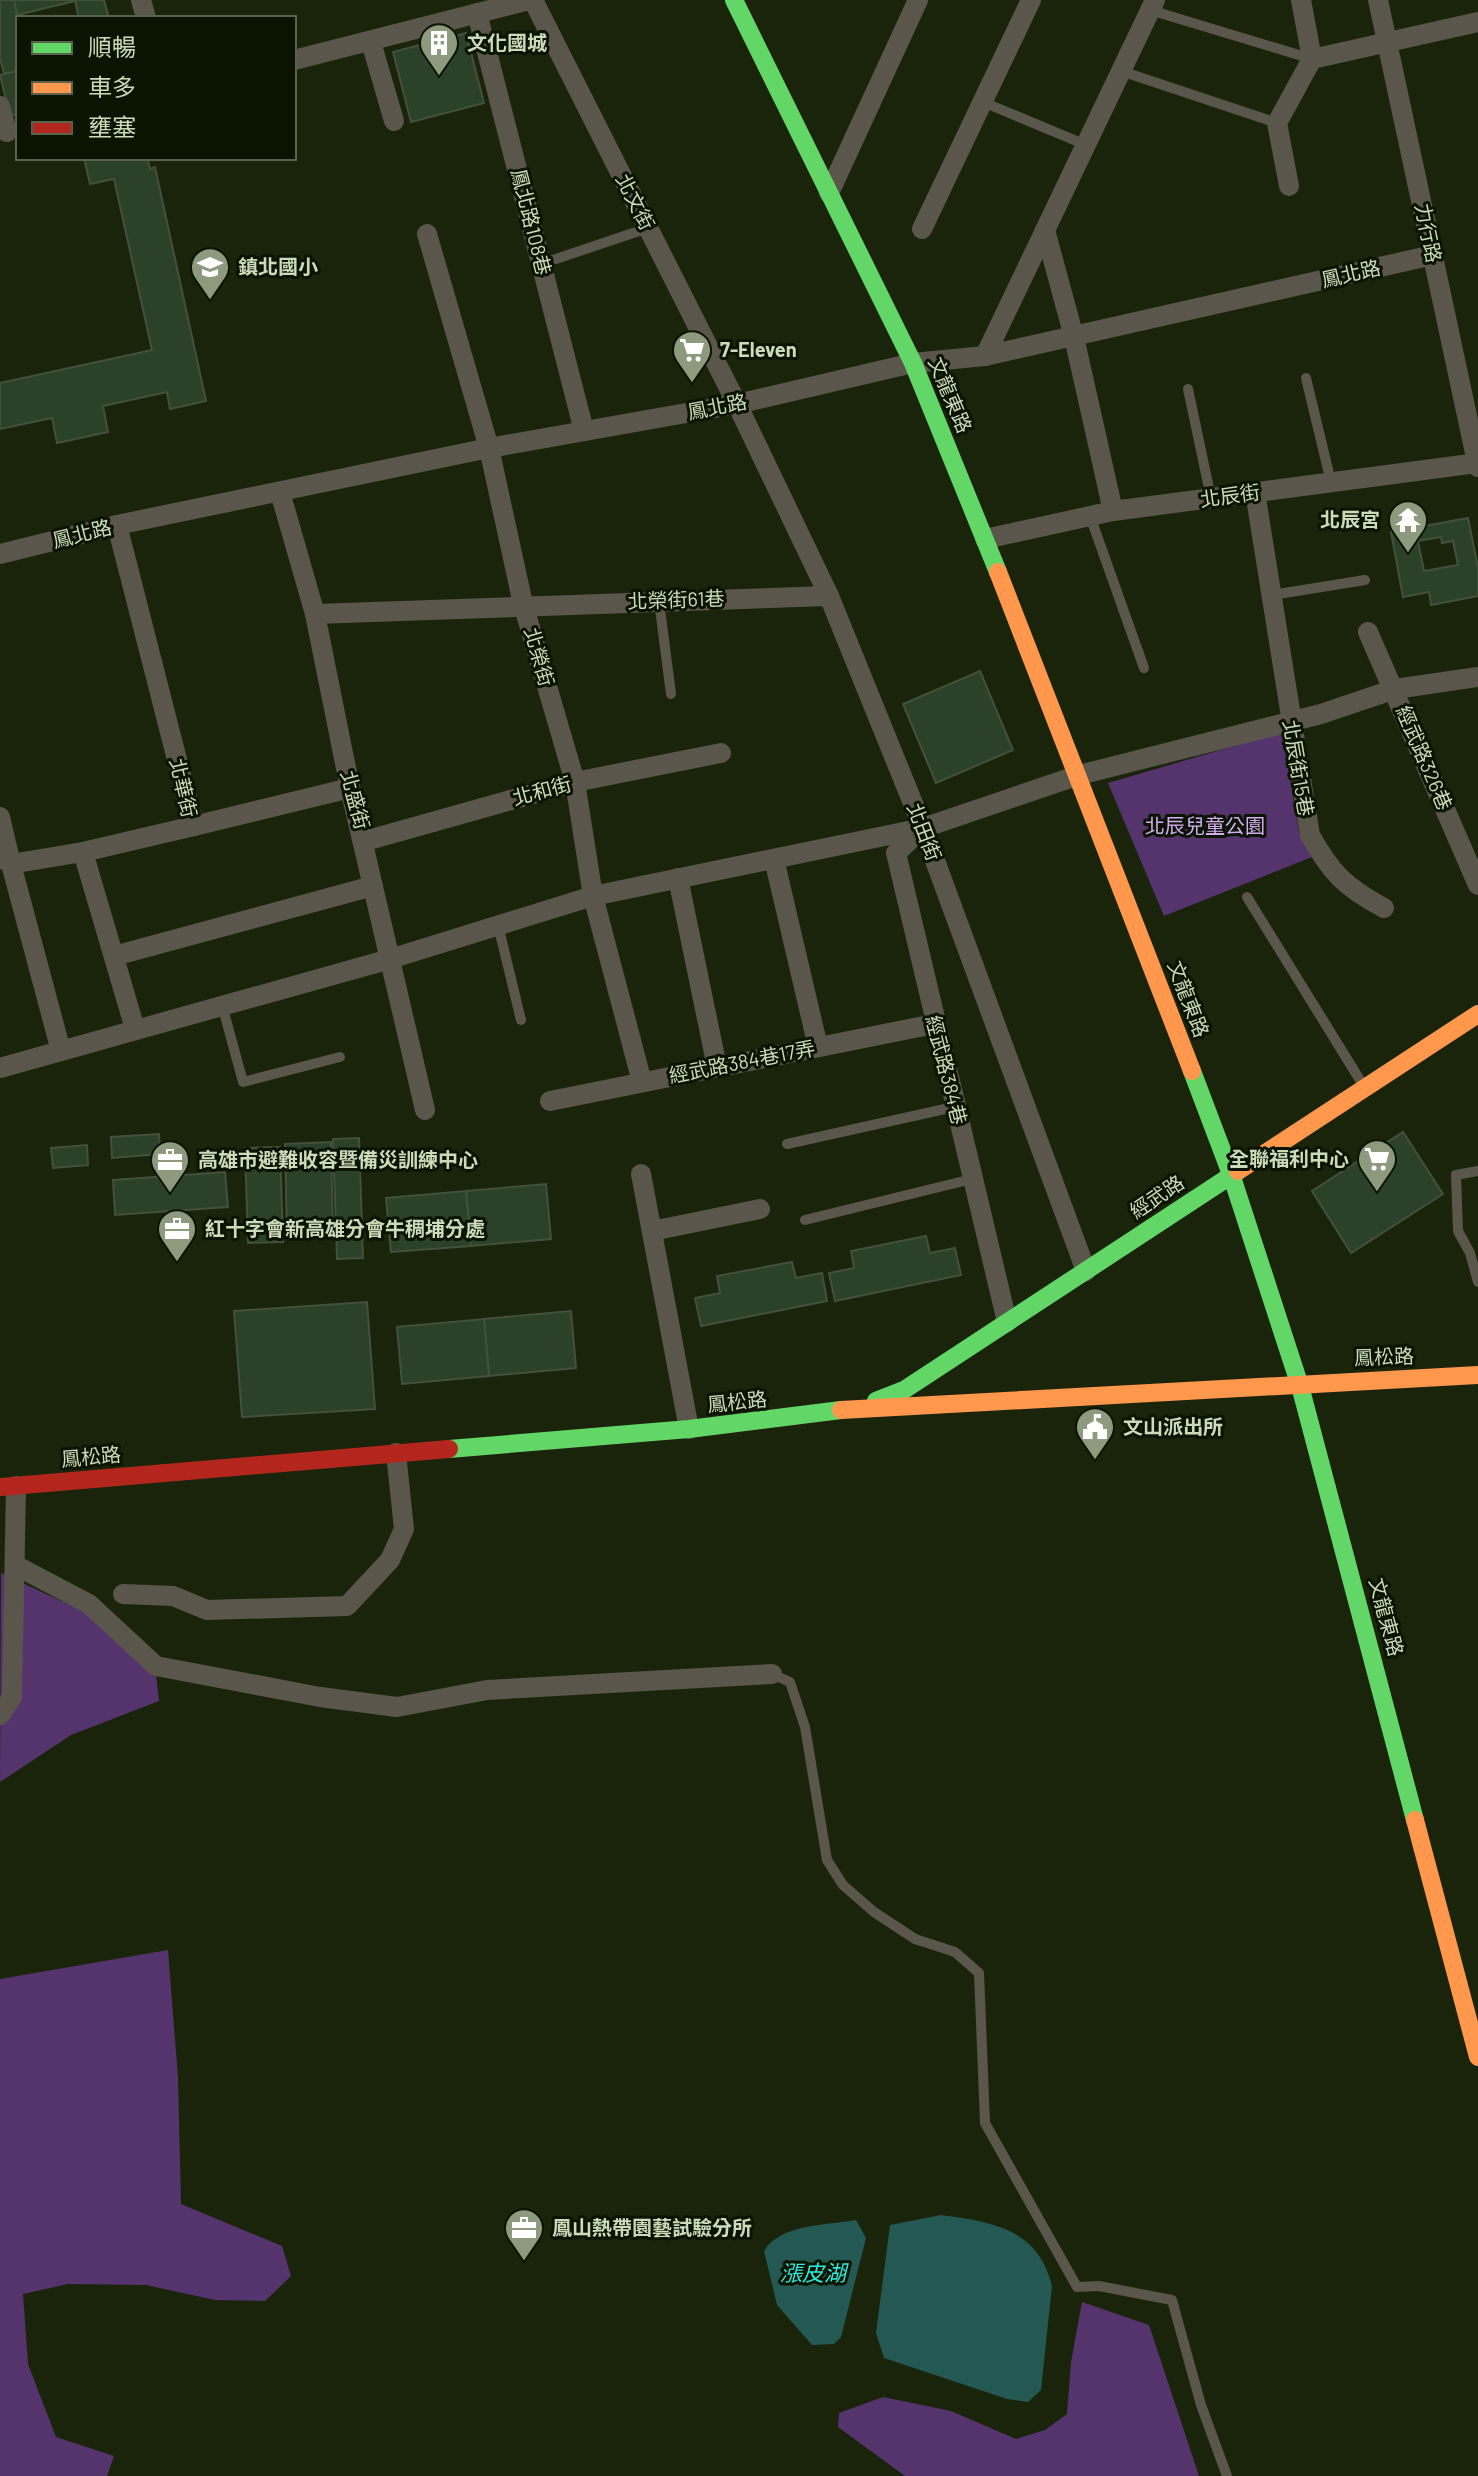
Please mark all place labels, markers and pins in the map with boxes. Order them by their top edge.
building icon: 文化國城 [418,22,460,77]
place label: 文化國城 [467,30,547,54]
school or university icon: 鎮北國小 [189,246,231,301]
place label: 鎮北國小 [238,254,318,278]
supermarket icon: 7-Eleven [671,329,713,384]
place label: 7-Eleven [720,337,797,361]
temple icon: 北辰宮 [1387,499,1429,554]
place label: 北辰宮 [1320,507,1380,531]
supermarket icon: 全聯福利中心 [1356,1138,1398,1193]
office icon: 高雄市避難收容暨備災訓練中心 [149,1139,191,1194]
place label: 全聯福利中心 [1229,1146,1349,1170]
place label: 高雄市避難收容暨備災訓練中心 [198,1147,478,1171]
office icon: 紅十字會新高雄分會牛稠埔分處 [156,1208,198,1263]
place label: 紅十字會新高雄分會牛稠埔分處 [205,1216,485,1240]
public building icon: 文山派出所 [1074,1406,1116,1461]
place label: 文山派出所 [1123,1414,1223,1438]
office icon: 鳳山熱帶園藝試驗分所 [503,2207,545,2262]
place label: 鳳山熱帶園藝試驗分所 [552,2215,752,2239]

